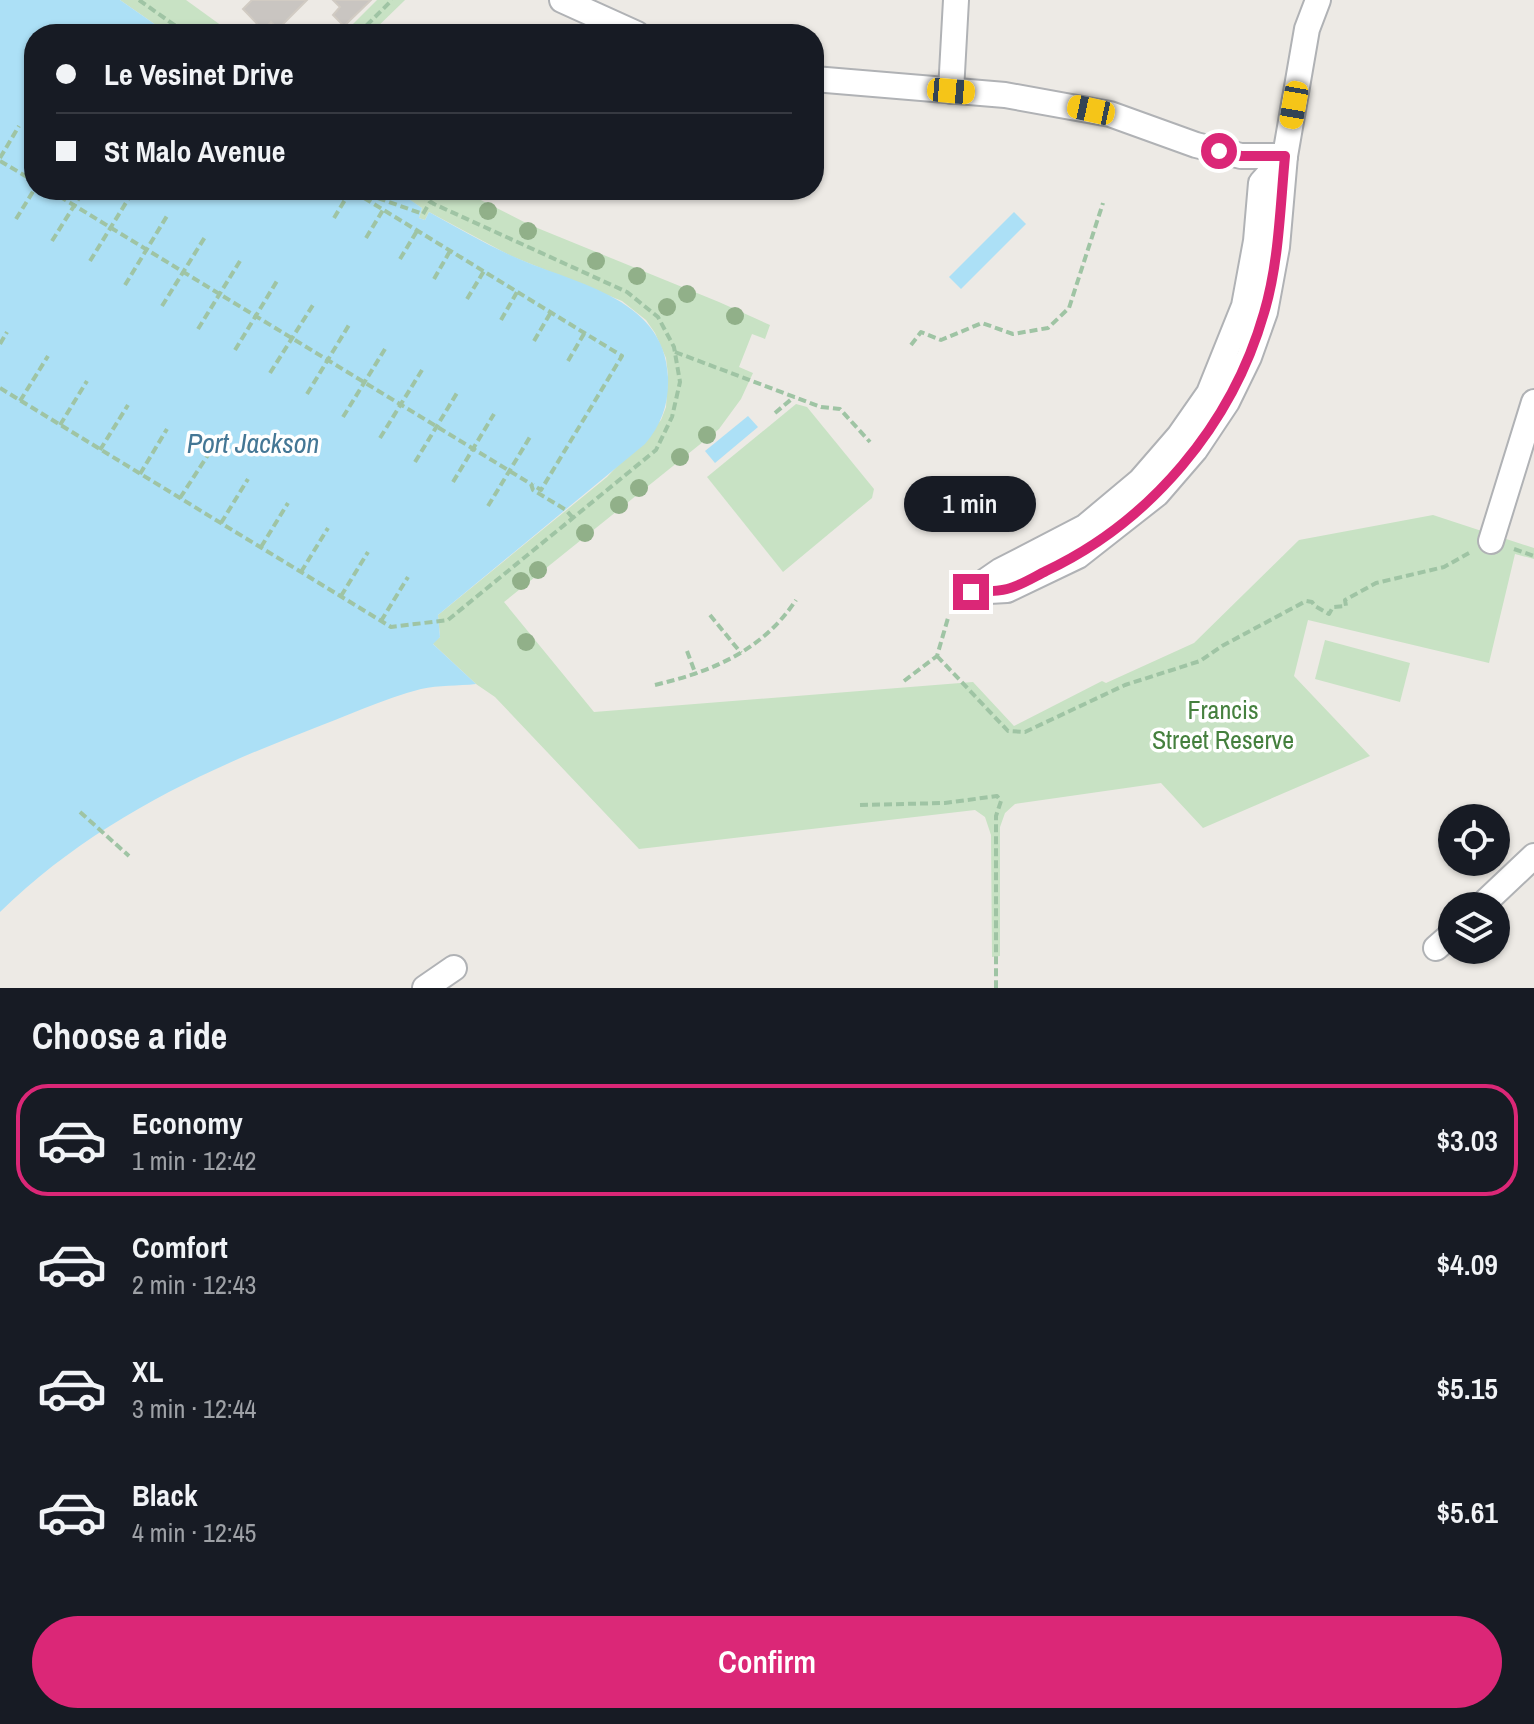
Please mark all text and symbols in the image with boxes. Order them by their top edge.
text: Le Vesinet Drive [104,54,294,94]
car [926,77,976,105]
car [1278,79,1310,131]
car [1065,93,1117,127]
text: St Malo Avenue [104,131,285,171]
route start [1201,133,1237,169]
water label: Port Jackson [187,424,319,462]
callout: 1 min [905,476,1037,532]
text: 1 min [943,486,997,521]
route end [953,574,989,610]
park label: Francis Street Reserve [1152,692,1294,757]
map controls [1438,804,1510,964]
button: locate [1438,804,1510,876]
button: layers [1438,892,1510,964]
text: Choose a ride [32,1012,227,1060]
text: Economy [132,1103,243,1143]
icon: car [36,1104,108,1176]
text: $3.03 [1436,1120,1498,1160]
text: 1 min · 12:42 [132,1143,256,1178]
text: Comfort [132,1227,228,1267]
icon: car [36,1228,108,1300]
text: $4.09 [1436,1244,1498,1284]
text: 2 min · 12:43 [132,1267,256,1302]
text: XL [132,1351,163,1391]
icon: car [36,1352,108,1424]
text: $5.15 [1436,1368,1498,1408]
text: 3 min · 12:44 [132,1391,256,1426]
text: Black [132,1475,198,1515]
icon: car [36,1476,108,1548]
text: $5.61 [1436,1492,1498,1532]
text: 4 min · 12:45 [132,1515,256,1550]
button: Confirm [32,1616,1502,1708]

